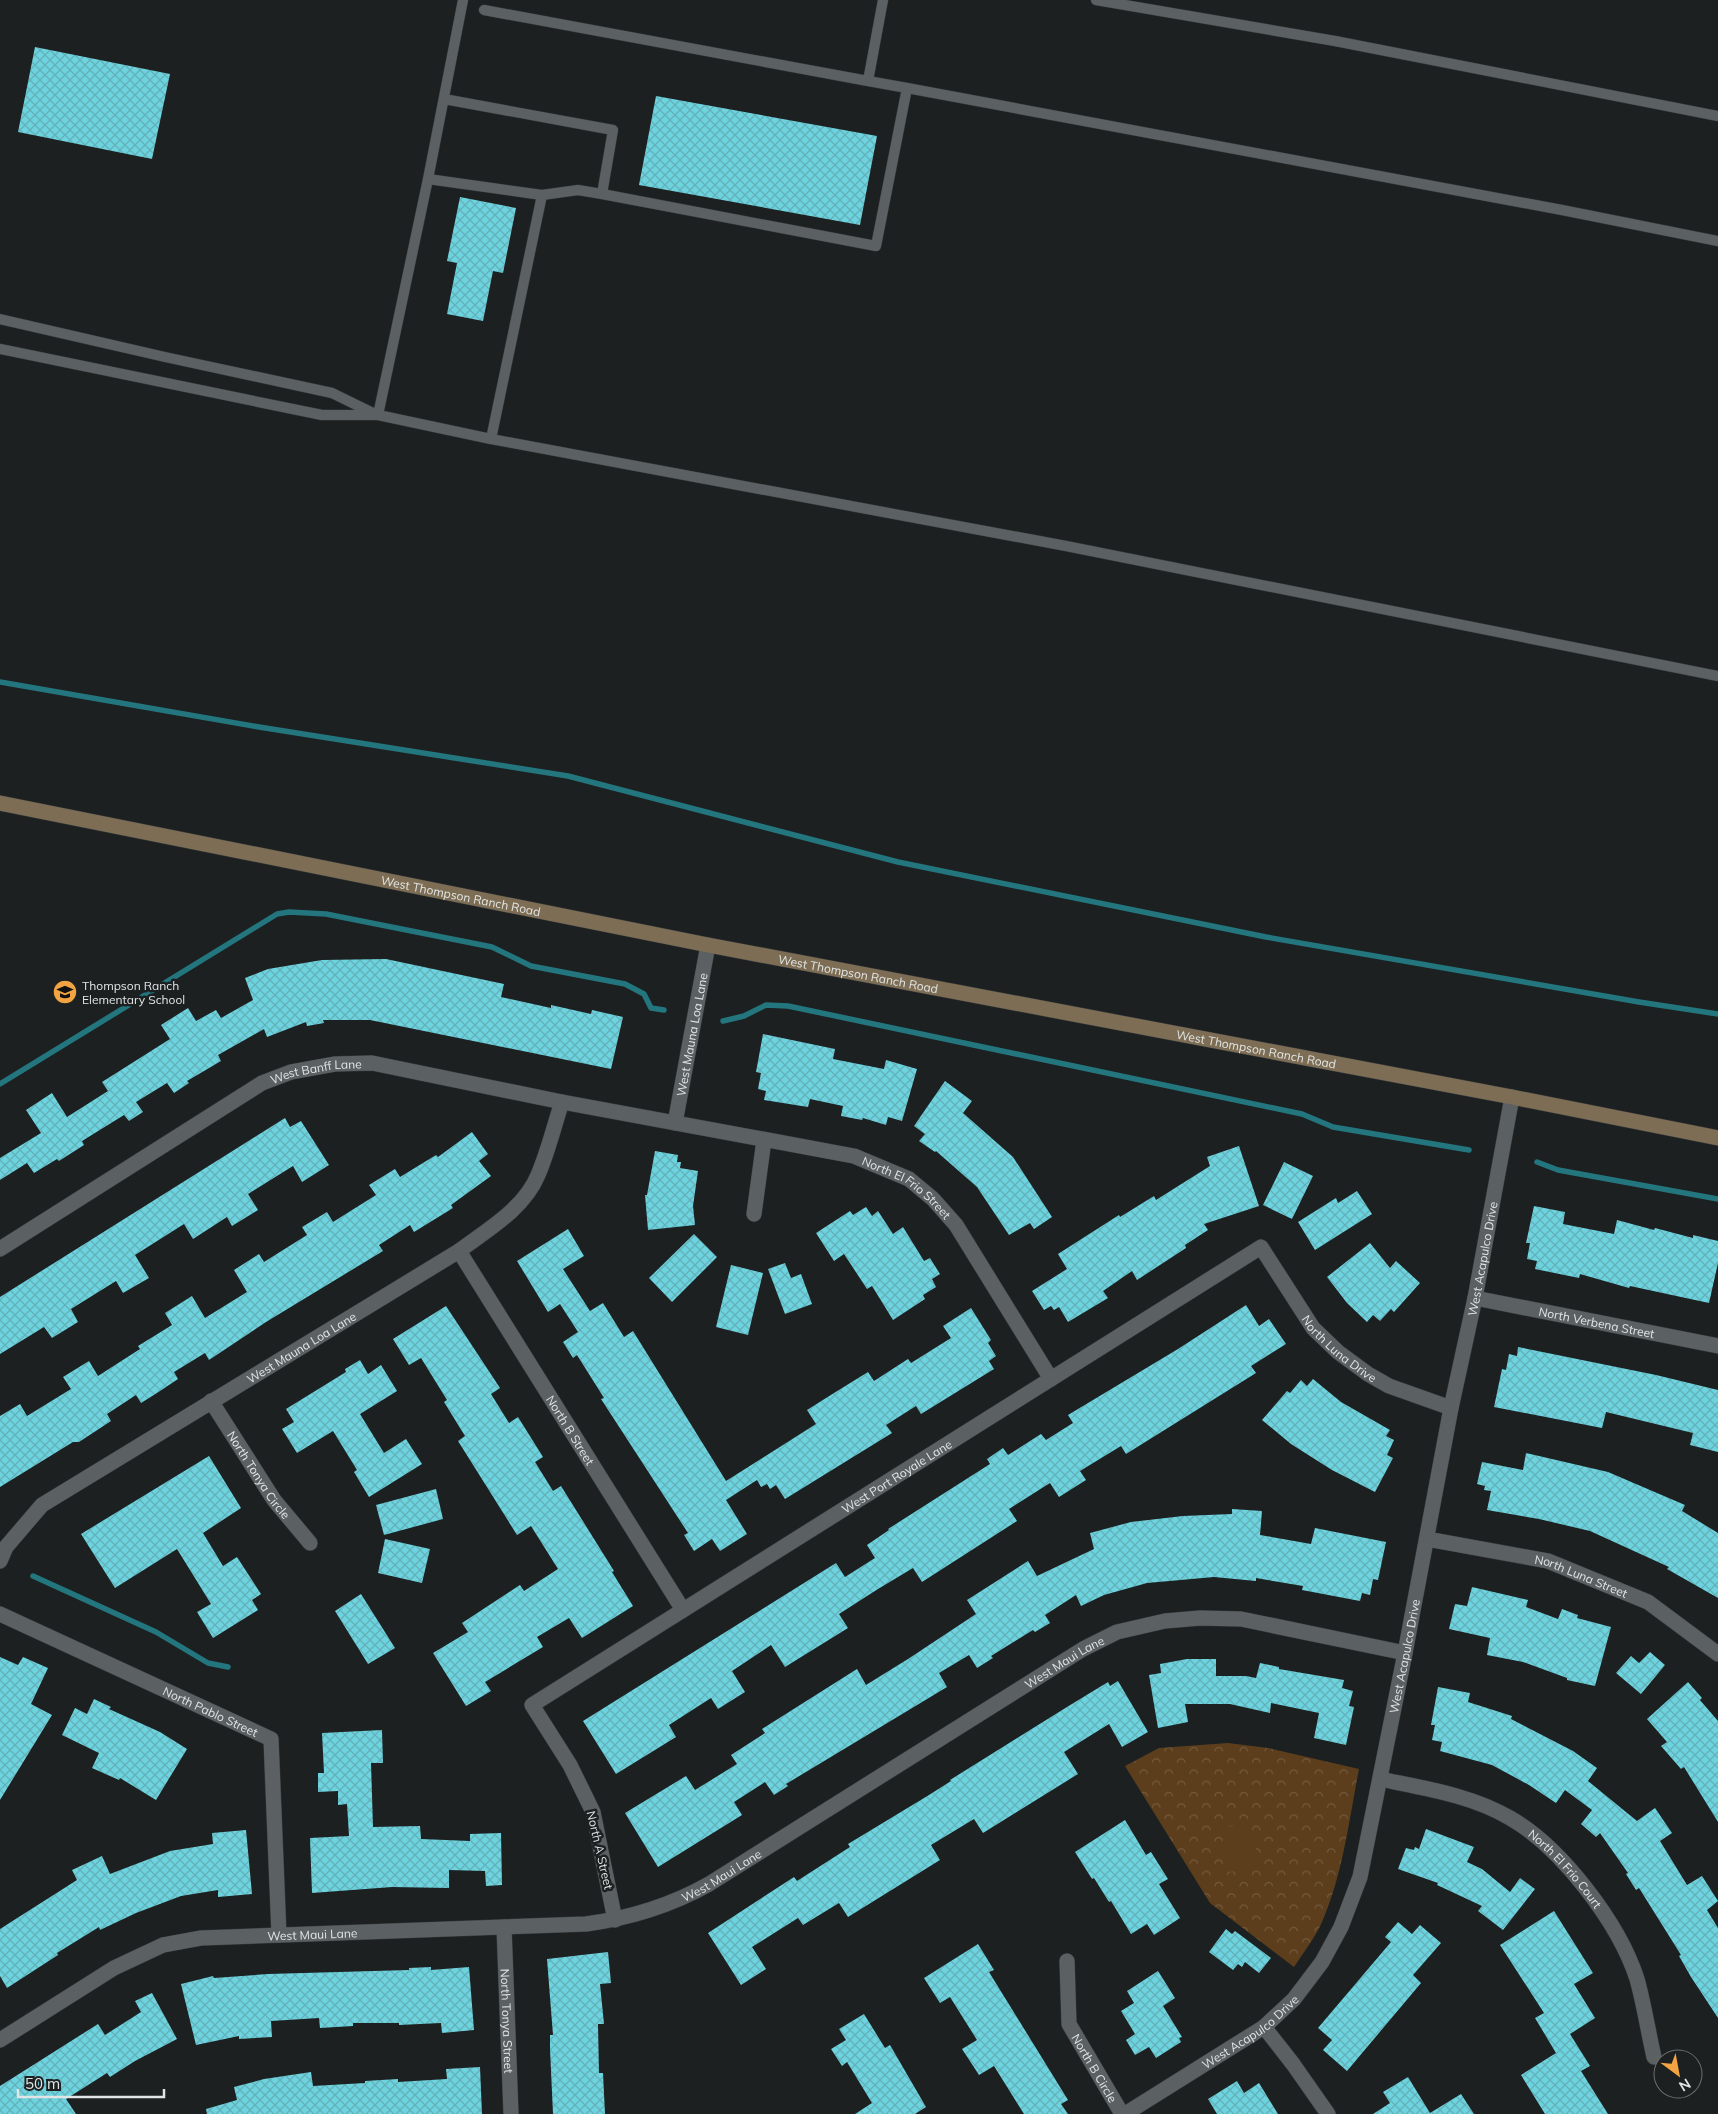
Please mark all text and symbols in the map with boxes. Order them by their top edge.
street label: West Thompson Ranch Road [380,872,542,919]
street label: West Thompson Ranch Road [777,951,939,996]
street label: West Mauna Loa Lane [673,972,710,1097]
place label: Thompson Ranch Elementary School [82,978,185,1007]
school or university icon: Thompson Ranch Elementary School [52,979,78,1005]
street label: West Thompson Ranch Road [1175,1026,1337,1071]
street label: West Banff Lane [268,1056,362,1087]
street label: North El Frio Street [860,1153,954,1222]
street label: West Acapulco Drive [1464,1200,1500,1317]
street label: North Verbena Street [1537,1303,1656,1341]
street label: West Mauna Loa Lane [244,1308,359,1386]
street label: North Luna Drive [1299,1312,1379,1385]
street label: North B Street [543,1392,598,1468]
street label: North Tonya Circle [224,1428,294,1522]
street label: West Port Royale Lane [839,1436,954,1516]
street label: North Luna Street [1533,1551,1630,1600]
street label: West Acapulco Drive [1386,1598,1422,1715]
street label: West Maui Lane [1022,1632,1106,1691]
street label: North Pablo Street [161,1683,261,1740]
street label: North A Street [584,1809,616,1891]
street label: North El Frio Court [1526,1826,1606,1911]
street label: West Maui Lane [679,1846,764,1904]
street label: West Maui Lane [267,1925,358,1943]
street label: North Tonya Street [498,1968,517,2074]
street label: West Acapulco Drive [1199,1991,1301,2072]
street label: North B Circle [1069,2031,1121,2105]
north arrow [1653,2049,1703,2099]
scale bar [18,2066,164,2098]
text: 50 m [25,2074,60,2093]
text: N [1676,2075,1694,2095]

